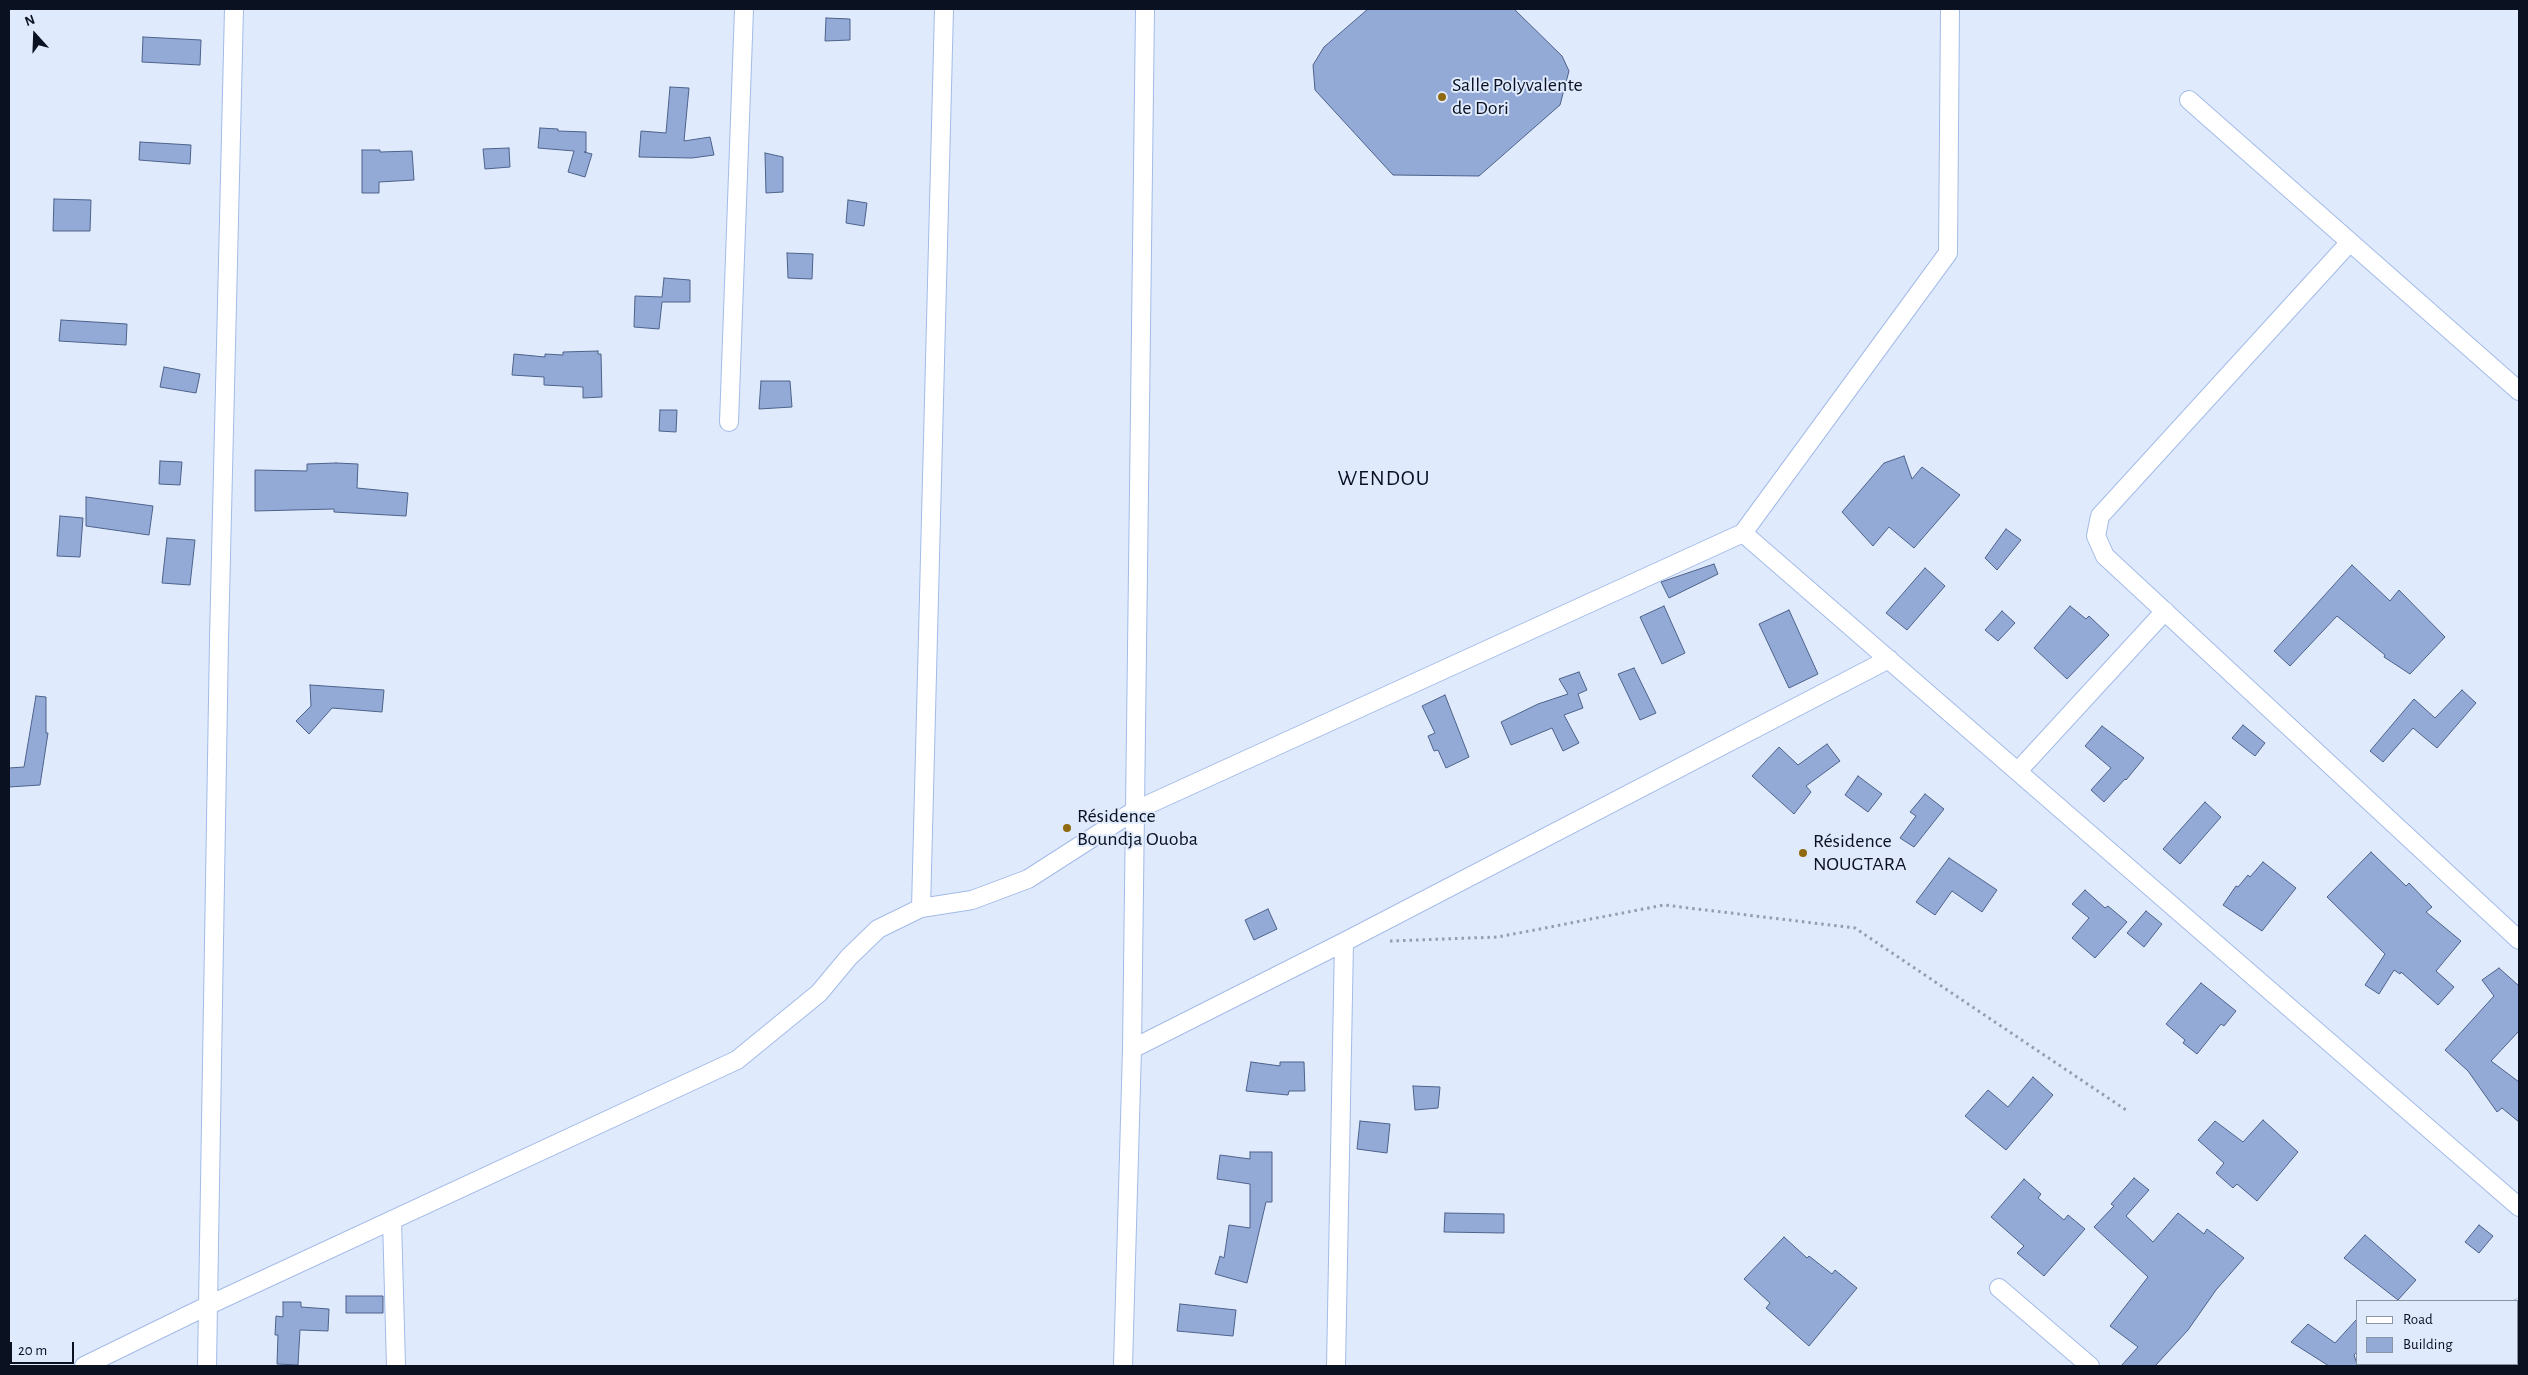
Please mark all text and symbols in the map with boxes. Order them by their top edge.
north arrow [10,10,60,60]
text: N [23,13,37,29]
place label: Salle Polyvalente de Dori [1452,73,1583,120]
marker: Salle Polyvalente de Dori [1436,91,1448,103]
district label: WENDOU [1337,465,1431,491]
place label: Résidence Boundja Ouoba [1077,804,1198,851]
marker: Résidence Boundja Ouoba [1061,822,1073,834]
place label: Résidence NOUGTARA [1813,829,1906,876]
marker: Résidence NOUGTARA [1797,847,1809,859]
legend [2356,1300,2518,1365]
text: Road [2403,1312,2433,1327]
scale bar [12,1332,76,1364]
text: Building [2403,1337,2453,1352]
text: 20 m [18,1343,47,1358]

